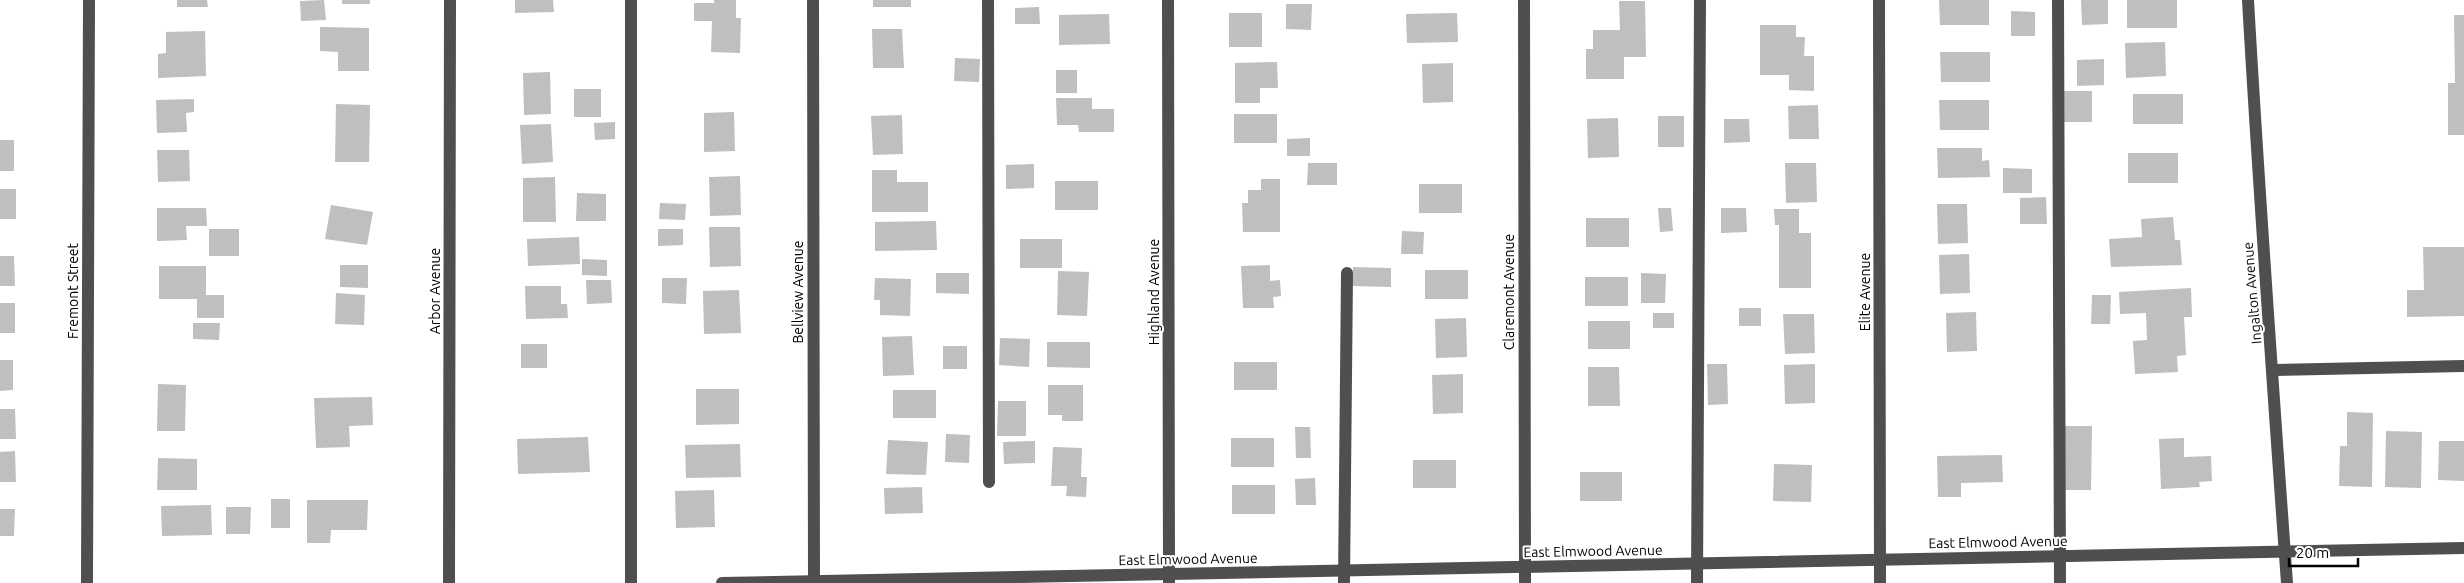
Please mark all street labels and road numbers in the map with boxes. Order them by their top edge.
street label: Claremont Avenue [1501,234,1517,350]
street label: Highland Avenue [1146,239,1162,345]
street label: Bellview Avenue [790,240,806,344]
street label: Ingalton Avenue [2240,241,2264,345]
street label: Fremont Street [65,242,81,339]
street label: Arbor Avenue [427,248,443,334]
street label: Elite Avenue [1857,253,1873,331]
street label: East Elmwood Avenue [1928,533,2068,551]
street label: East Elmwood Avenue [1523,542,1663,560]
street label: East Elmwood Avenue [1118,550,1258,568]

